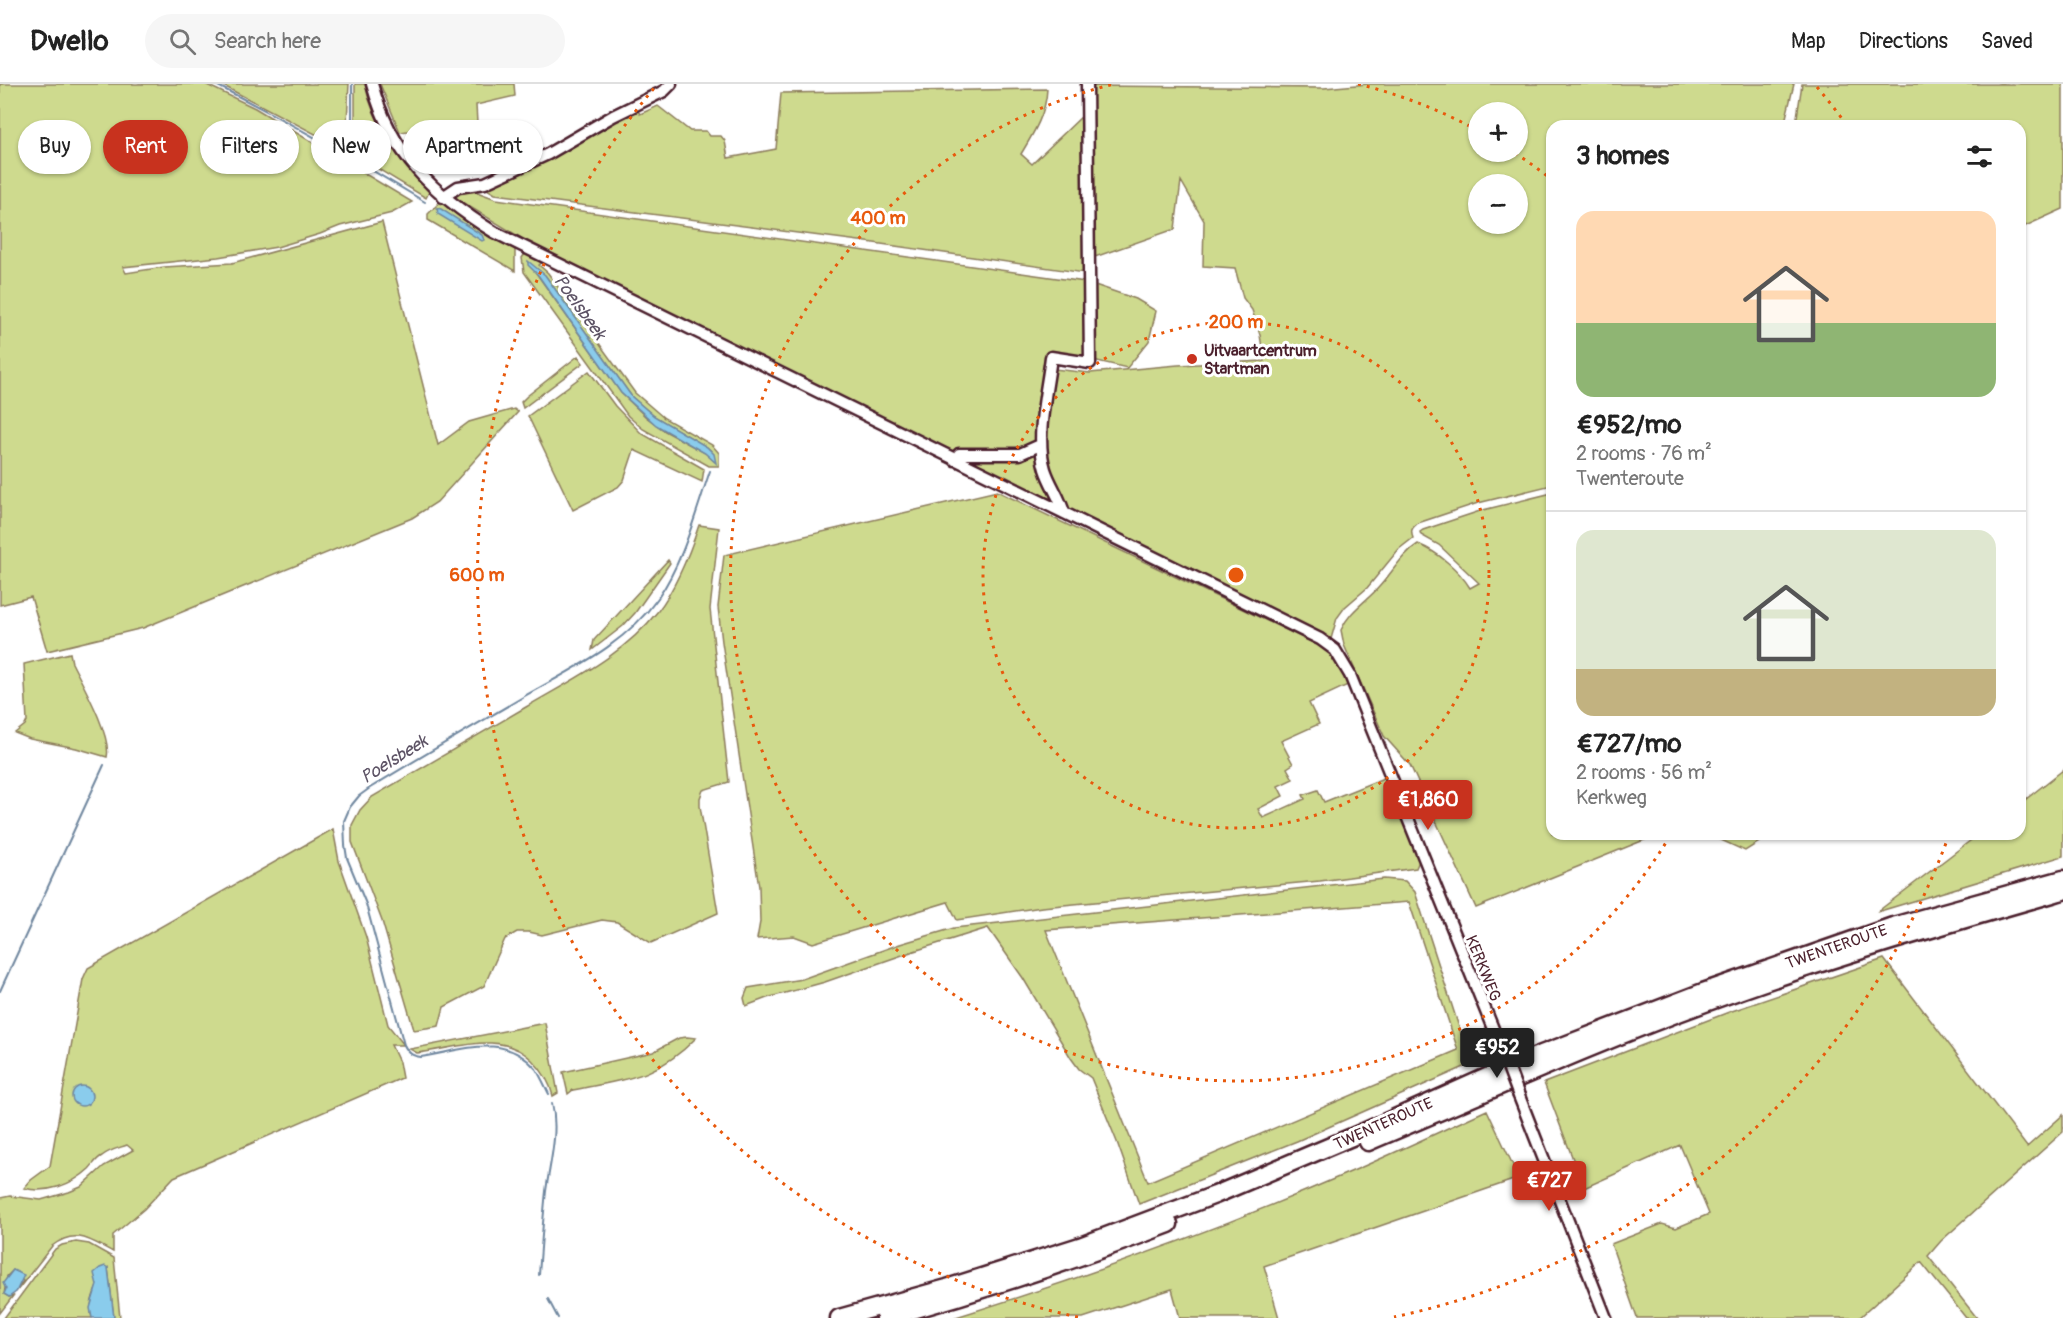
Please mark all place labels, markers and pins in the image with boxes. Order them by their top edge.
place label: Uitvaartcentrum Startman [1204,341,1317,379]
marker: Uitvaartcentrum Startman [1185,352,1199,366]
centre of rings [1226,565,1246,585]
pin: €1,860 [1379,780,1477,831]
pin: €952 [1461,1028,1533,1079]
pin: €727 [1513,1161,1585,1212]

